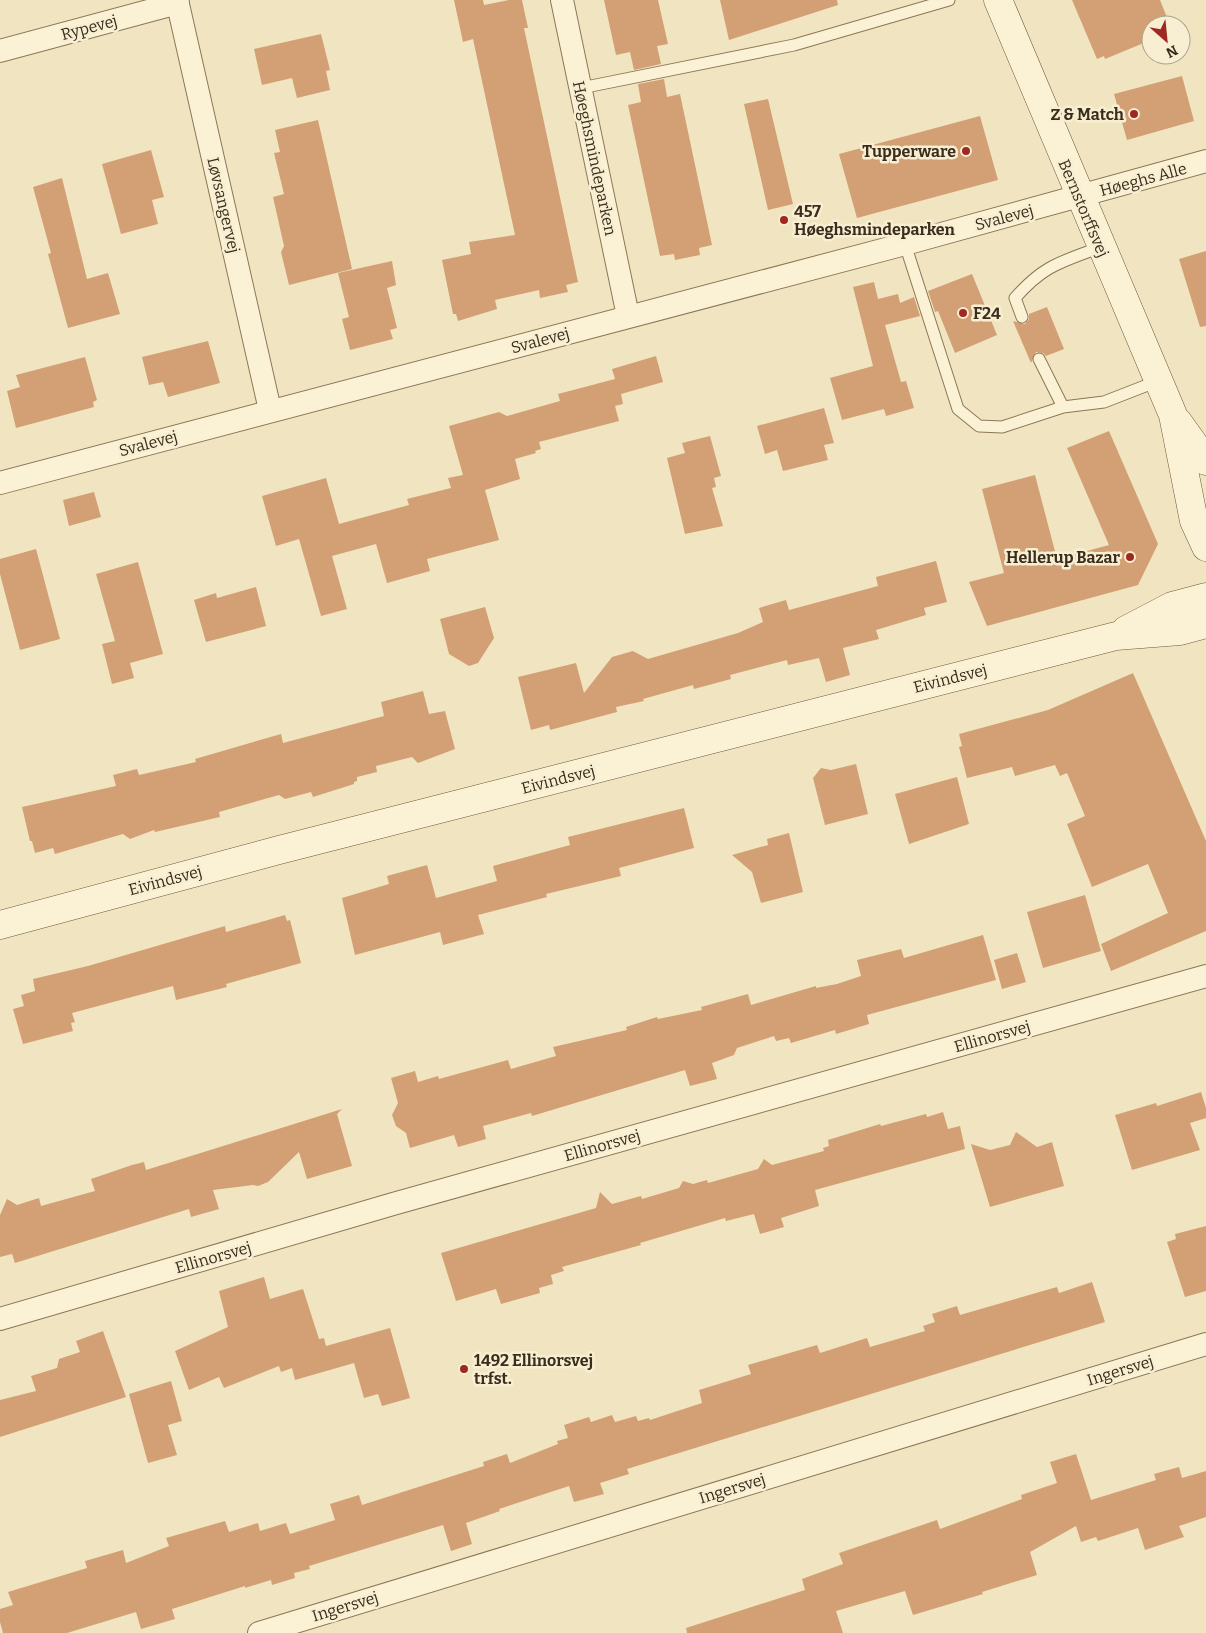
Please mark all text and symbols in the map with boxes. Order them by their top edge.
street label: Rypevej [59,11,119,44]
north arrow [1141,15,1191,65]
text: N [1163,41,1180,61]
street label: Høeghsmindeparken [569,79,620,237]
place label: Z & Match [1050,105,1124,124]
marker: Z & Match [1128,108,1140,120]
place label: Tupperware [862,142,956,161]
marker: Tupperware [960,145,972,157]
street label: Løvsangervej [203,155,244,255]
street label: Bernstorffsvej [1054,156,1113,260]
street label: Høeghs Alle [1098,159,1189,200]
street label: Svalevej [973,201,1035,234]
place label: 457 Høeghsmindeparken [794,202,956,239]
marker: 457 Høeghsmindeparken [778,214,790,226]
place label: F24 [973,304,1001,323]
marker: F24 [957,307,969,319]
street label: Svalevej [509,324,571,357]
street label: Svalevej [117,427,179,460]
place label: Hellerup Bazar [1006,548,1120,567]
marker: Hellerup Bazar [1124,551,1136,563]
street label: Eivindsvej [911,660,989,697]
street label: Eivindsvej [519,761,597,798]
street label: Eivindsvej [126,862,204,899]
street label: Ellinorsvej [952,1017,1032,1056]
street label: Ellinorsvej [562,1126,642,1165]
street label: Ellinorsvej [173,1238,253,1277]
place label: 1492 Ellinorsvej trfst. [474,1351,593,1388]
street label: Ingersvej [1085,1351,1156,1390]
marker: 1492 Ellinorsvej trfst. [458,1363,470,1375]
street label: Ingersvej [697,1469,768,1508]
street label: Ingersvej [310,1587,381,1626]

